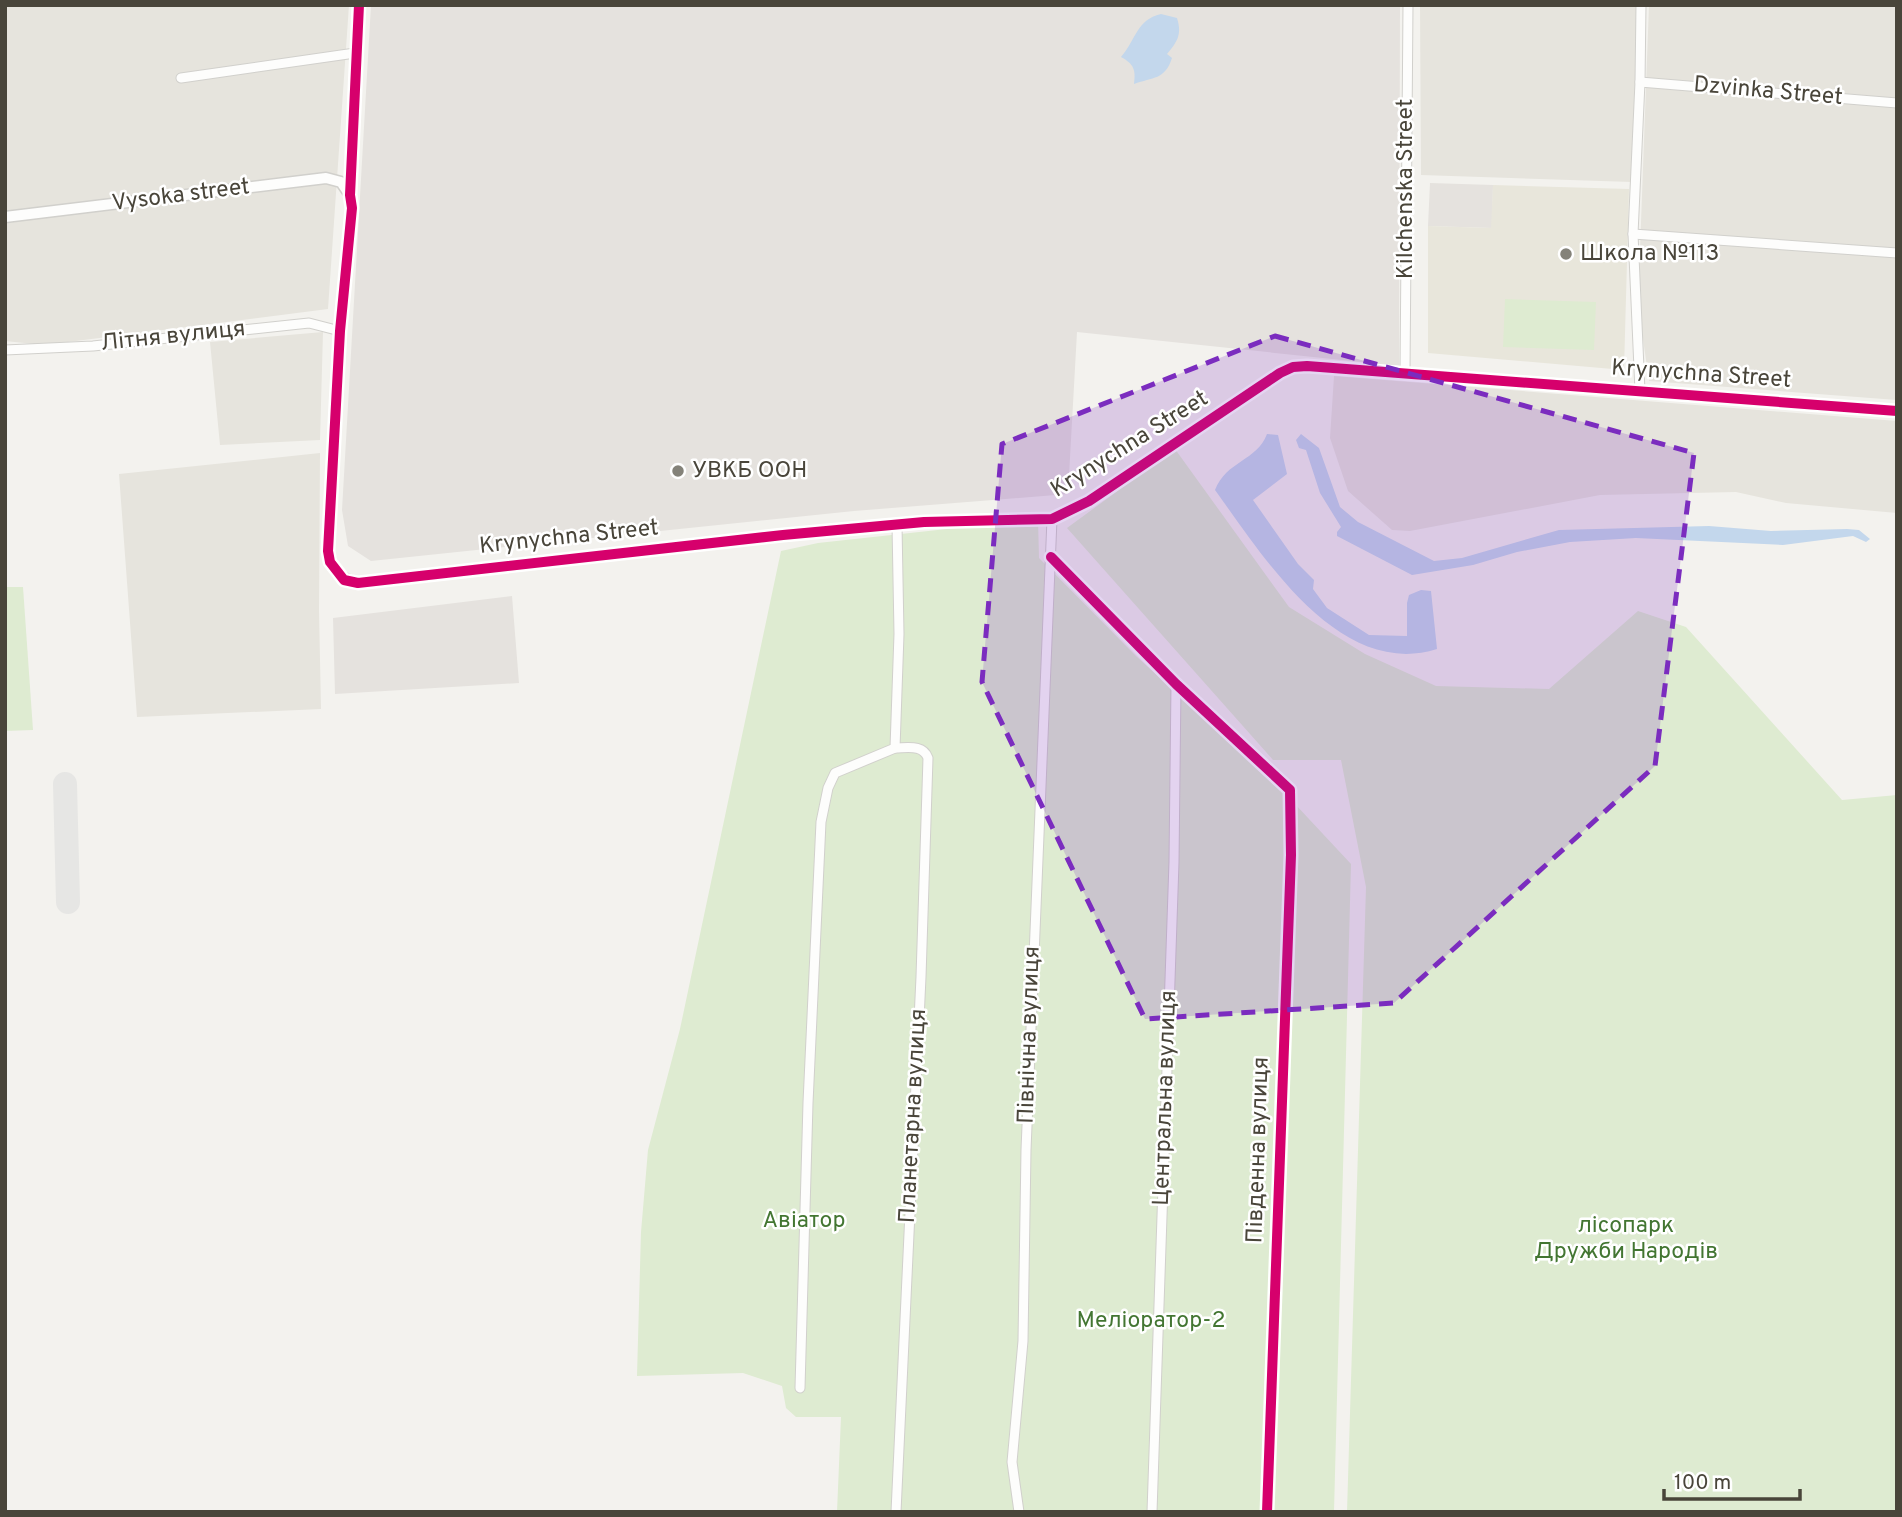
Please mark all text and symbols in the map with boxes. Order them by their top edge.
street label: Dzvinka Street [1692,71,1844,113]
street label: Kilchenska Street [1392,99,1421,279]
street label: Vysoka street [110,173,252,219]
place label: Школа №113 [1580,240,1719,269]
marker: Школа №113 [1558,246,1574,262]
street label: Літня вулиця [99,315,247,359]
street label: Krynychna Street [1610,354,1792,396]
street label: Krynychna Street [1046,385,1214,505]
place label: УВКБ ООН [692,457,807,486]
marker: УВКБ ООН [670,463,686,479]
street label: Krynychna Street [478,514,660,562]
street label: Північна вулиця [1012,946,1048,1124]
street label: Центральна вулиця [1148,990,1184,1206]
street label: Планетарна вулиця [894,1008,934,1224]
street label: Південна вулиця [1241,1056,1277,1244]
park label: Авіатор [763,1207,845,1236]
park label: лісопарк Дружби Народів [1534,1212,1718,1267]
park label: Меліоратор-2 [1076,1307,1226,1336]
scale bar [1664,1458,1800,1502]
text: 100 m [1674,1470,1731,1497]

